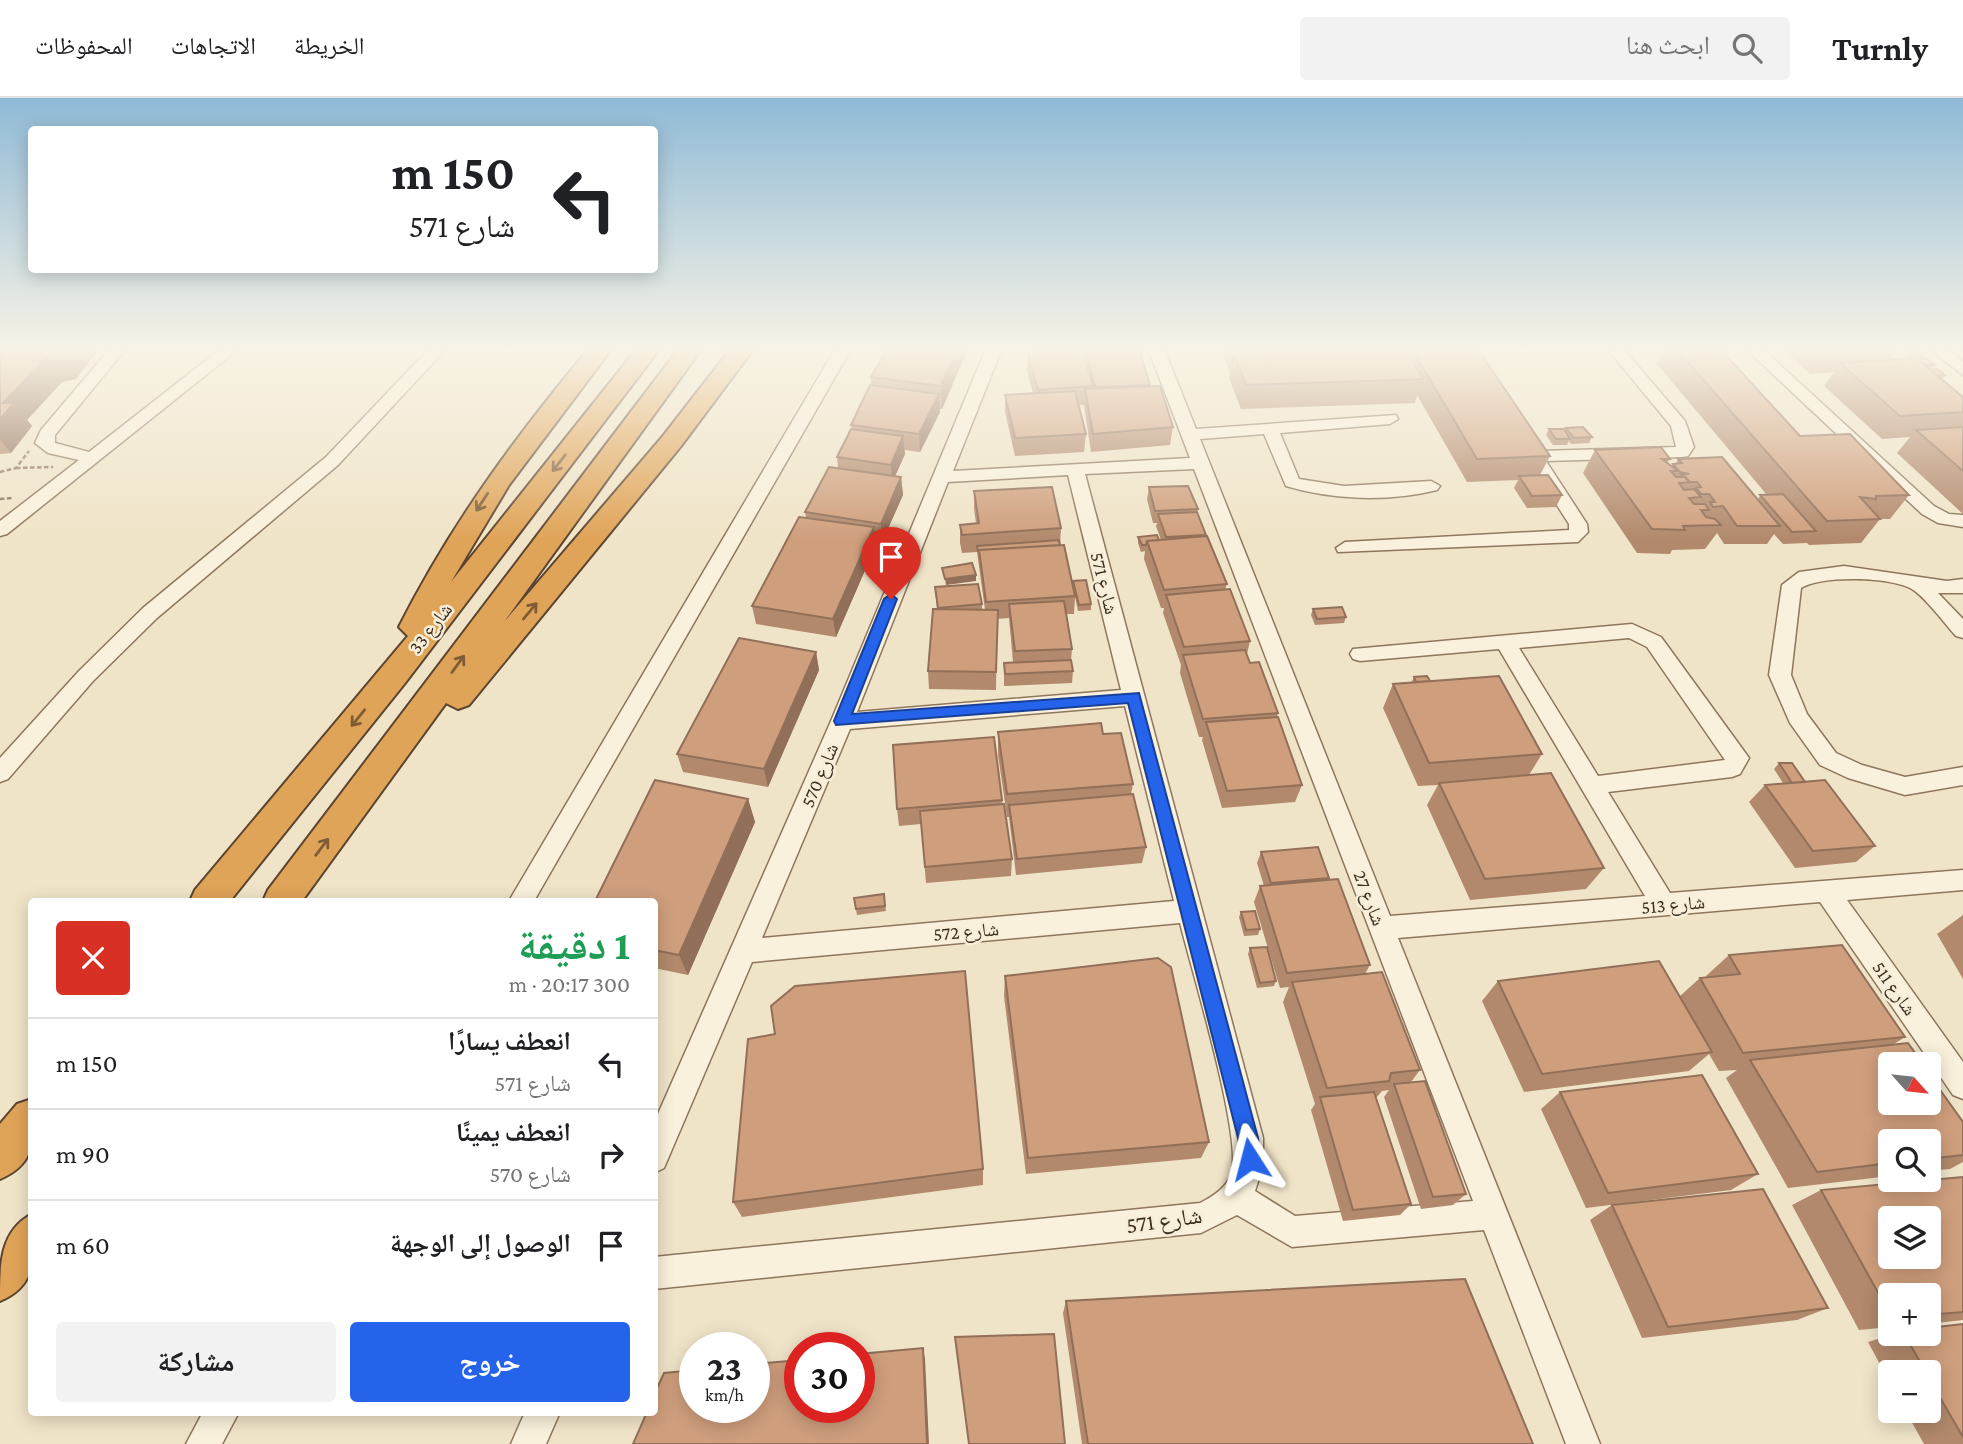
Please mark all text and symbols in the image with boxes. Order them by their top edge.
search box [1300,17,1790,80]
icon: search [1728,29,1766,67]
text: Turnly [1832,30,1928,67]
text: ابحث هنا [1626,31,1710,60]
text: المحفوظات [35,32,133,59]
text: الاتجاهات [171,32,256,59]
text: الخريطة [294,32,365,59]
text: 150 m [392,145,515,200]
icon: left [539,154,630,245]
text: شارع 571 [409,208,515,244]
one-way arrow [552,453,567,471]
one-way arrow [475,491,489,511]
pin [861,527,921,599]
icon: arrive [872,538,910,576]
street label: شارع 571 [1086,550,1122,617]
street label: شارع 33 [404,599,457,658]
one-way arrow [522,603,538,621]
one-way arrow [450,655,465,674]
one-way arrow [350,709,366,727]
street label: شارع 570 [797,740,843,811]
one-way arrow [315,838,330,856]
street label: شارع 27 [1349,868,1390,929]
street label: شارع 513 [1640,891,1706,919]
street label: شارع 572 [932,918,1000,946]
button: close [56,921,130,995]
text: 1 دقيقة [518,921,630,968]
street label: شارع 511 [1868,957,1921,1020]
text: 300 m · 20:17 [509,971,630,997]
text: انعطف يسارًا [448,1027,571,1056]
icon: left [592,1045,630,1083]
text: 150 m [56,1049,117,1078]
north arrow [1878,1052,1941,1115]
map controls [1878,1052,1941,1423]
text: شارع 571 [495,1070,571,1096]
text: انعطف يمينًا [456,1118,571,1147]
position arrow [1213,1122,1287,1196]
button: search [1878,1129,1941,1192]
icon: right [592,1136,630,1174]
text: 90 m [56,1140,110,1169]
text: شارع 570 [490,1161,571,1187]
street label: شارع 571 [1124,1202,1204,1240]
button: layers [1878,1206,1941,1269]
icon: arrive [592,1227,630,1265]
text: الوصول إلى الوجهة [390,1229,571,1258]
text: 60 m [56,1231,110,1260]
button: + [1878,1283,1941,1346]
button: مشاركة [56,1322,336,1402]
button: خروج [350,1322,630,1402]
speed limit sign: 30 [784,1332,875,1423]
text: 23 [707,1349,742,1388]
button: − [1878,1360,1941,1423]
text: km/h [705,1385,744,1405]

